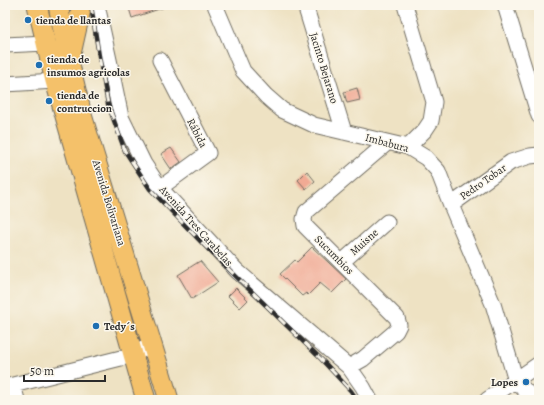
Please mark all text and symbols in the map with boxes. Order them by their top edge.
place label: tienda de llantas [36,13,111,28]
marker: tienda de llantas [23,15,33,25]
street label: Jacinto Bejarano [306,31,342,106]
place label: tienda de insumos agricolas [47,52,130,80]
marker: tienda de insumos agricolas [34,60,44,70]
place label: tienda de contruccion [57,88,112,116]
marker: tienda de contruccion [44,96,54,106]
street label: Rábida [183,116,211,151]
street label: Imbabura [364,130,411,156]
street label: Avenida Bolivariana [88,157,129,249]
street label: Pedro Tobar [457,160,509,204]
street label: Avenida Tres Carabelas [155,182,236,269]
street label: Muisne [347,225,382,259]
street label: Sucumbios [311,232,357,278]
place label: Tedy´s [104,319,135,334]
marker: Tedy´s [91,321,101,331]
scale bar [24,357,105,383]
text: 50 m [30,363,54,379]
place label: Lopes [491,375,519,390]
marker: Lopes [521,377,531,387]

